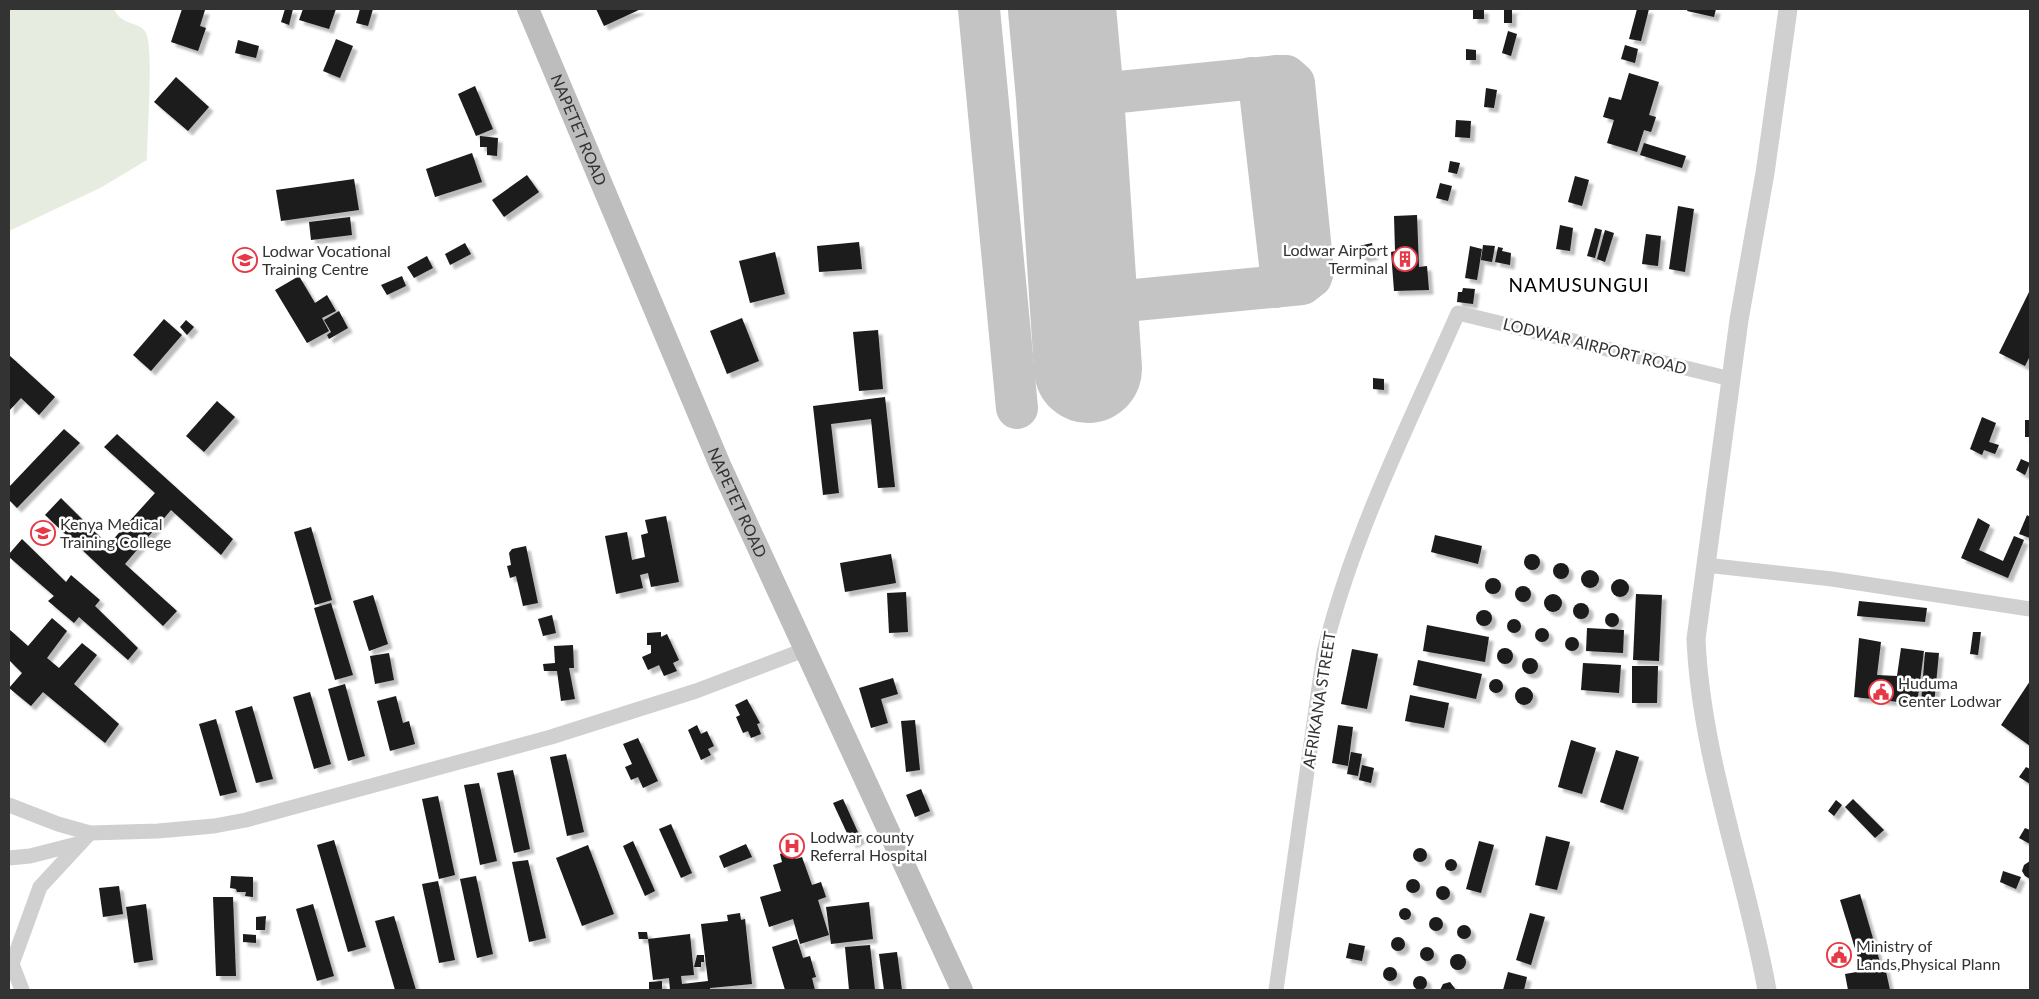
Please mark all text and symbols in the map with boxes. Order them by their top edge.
street label: NAPETET ROAD [547,71,611,188]
place label: Lodwar Airport Terminal [1283,240,1388,277]
place label: Lodwar Vocational Training Centre [262,241,391,278]
building icon: Lodwar Airport Terminal [1392,246,1418,272]
school or university icon: Lodwar Vocational Training Centre [232,247,258,273]
district label: NAMUSUNGUI [1509,273,1649,296]
street label: LODWAR AIRPORT ROAD [1501,313,1689,378]
street label: NAPETET ROAD [705,444,771,560]
place label: Kenya Medical Training College [60,514,172,551]
school or university icon: Kenya Medical Training College [30,520,56,546]
street label: AFRIKANA STREET [1298,629,1339,770]
place label: Huduma Center Lodwar [1898,673,2002,710]
public building icon: Huduma Center Lodwar [1868,679,1894,705]
place label: Lodwar county Referral Hospital [810,827,927,864]
hospital icon: Lodwar county Referral Hospital [779,833,805,859]
place label: Ministry of Lands,Physical Plann [1856,936,2000,973]
public building icon: Ministry of Lands,Physical Plann [1826,942,1852,968]

